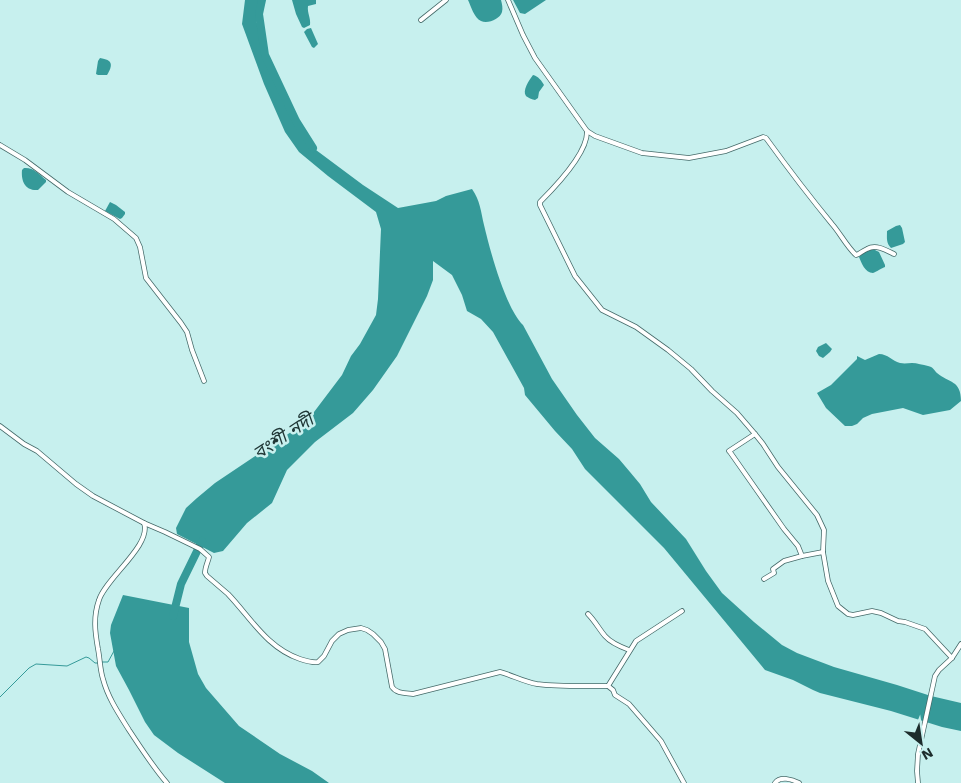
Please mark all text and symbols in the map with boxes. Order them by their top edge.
water label: বংশী নদী [249,407,320,463]
north arrow [896,718,946,768]
text: N [919,745,936,764]

